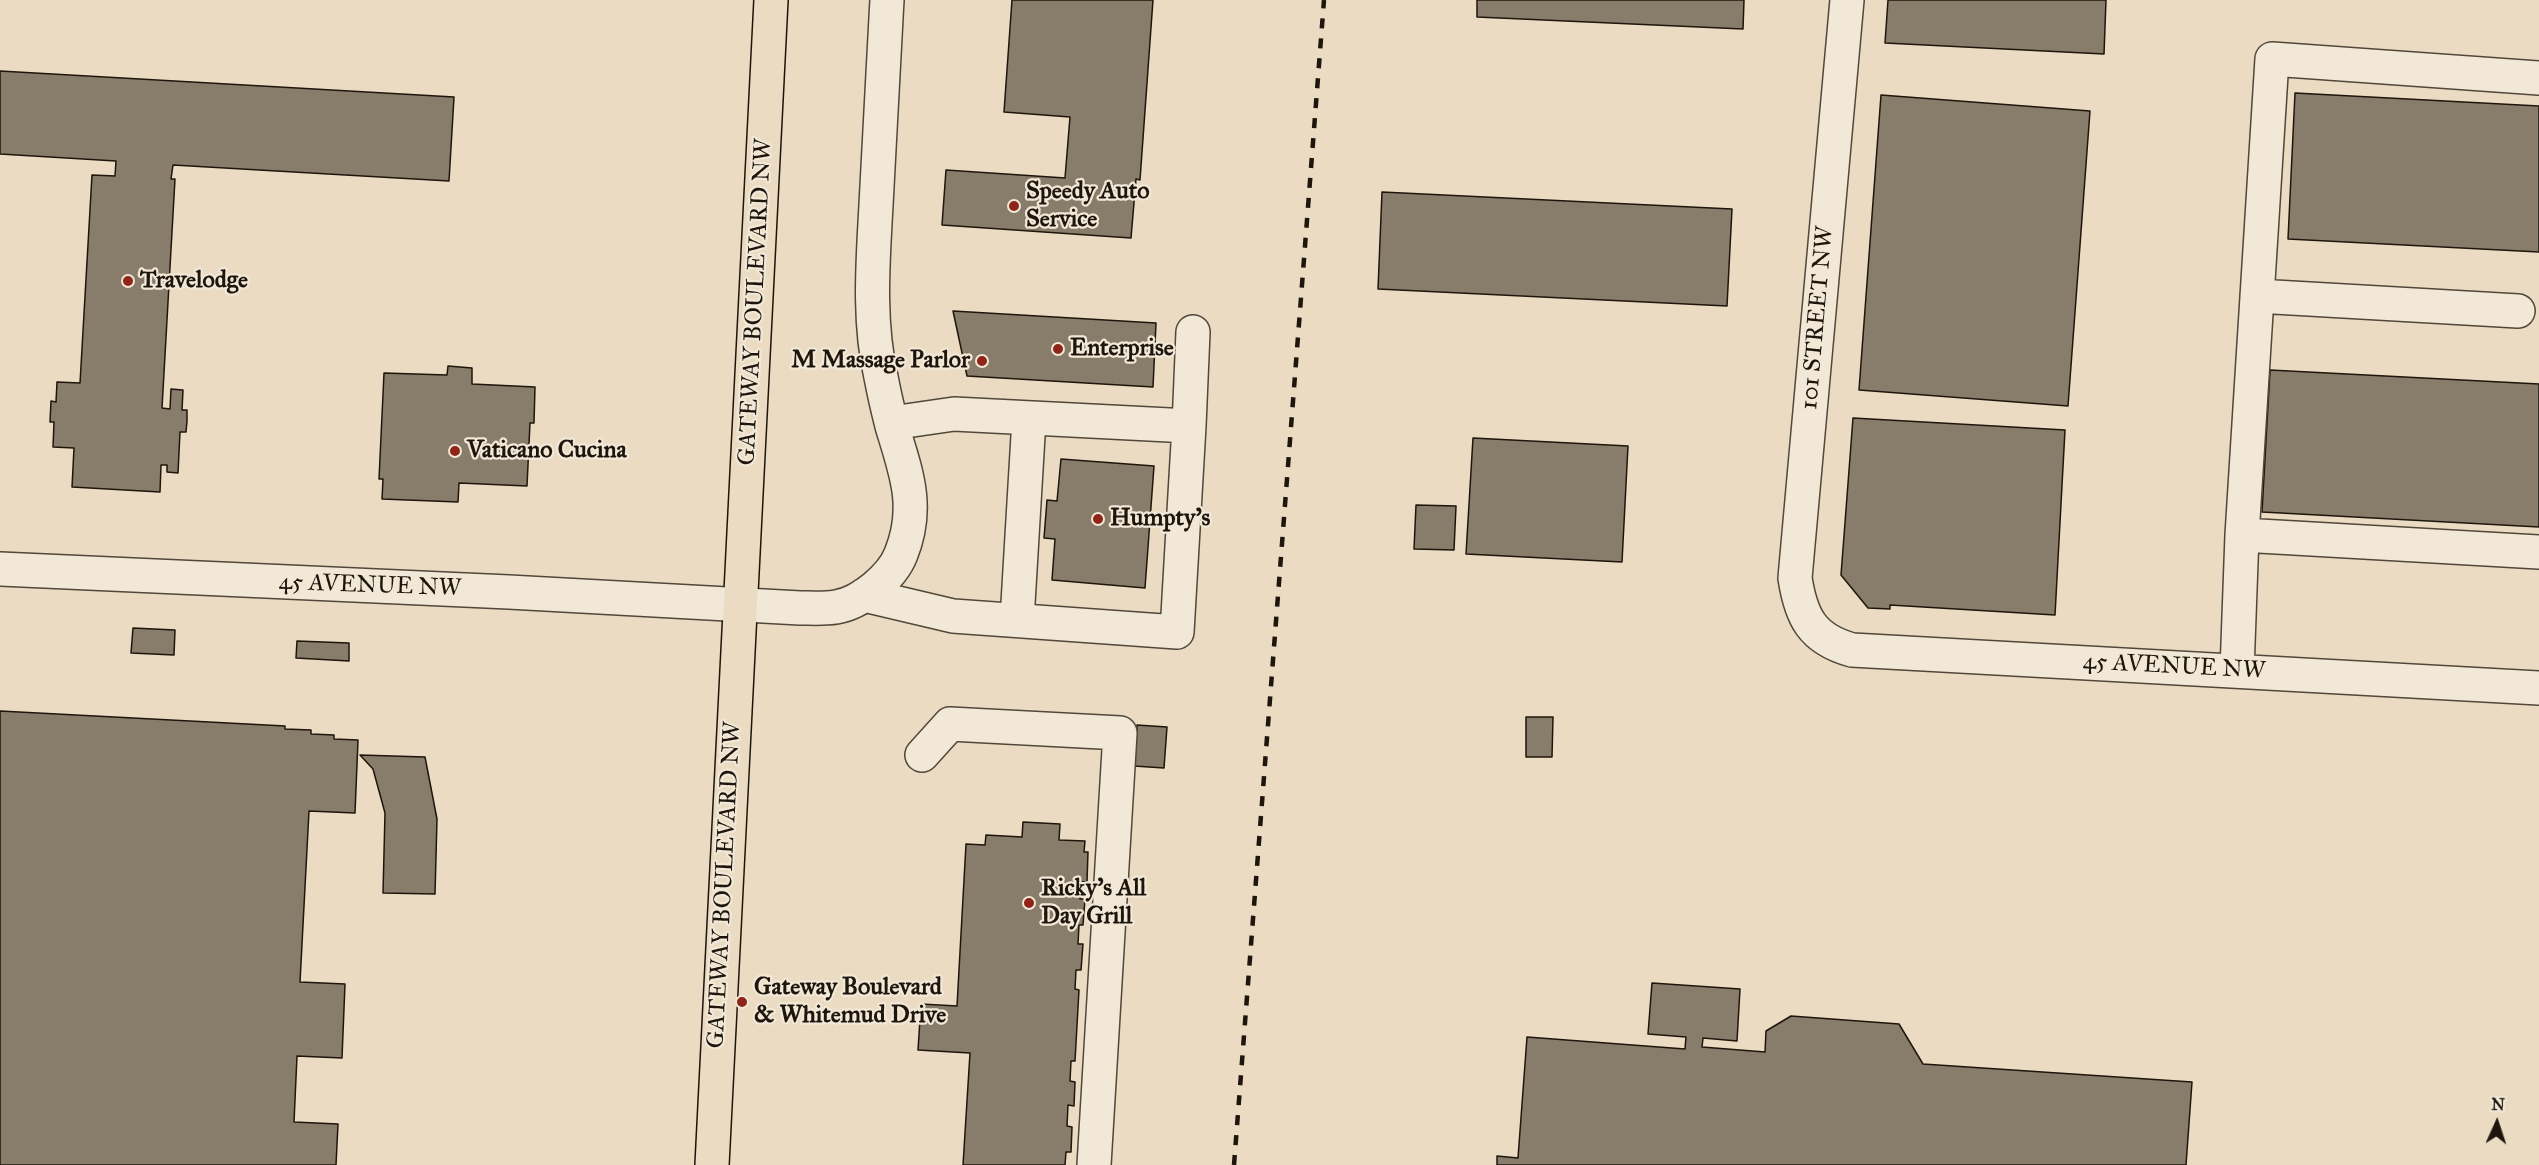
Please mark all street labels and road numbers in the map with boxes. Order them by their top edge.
street label: GATEWAY BOULEVARD NW [733,138,779,466]
street label: 101 STREET NW [1796,225,1840,411]
street label: 45 AVENUE NW [278,568,462,604]
street label: 45 AVENUE NW [2082,648,2266,686]
street label: GATEWAY BOULEVARD NW [702,721,748,1049]

